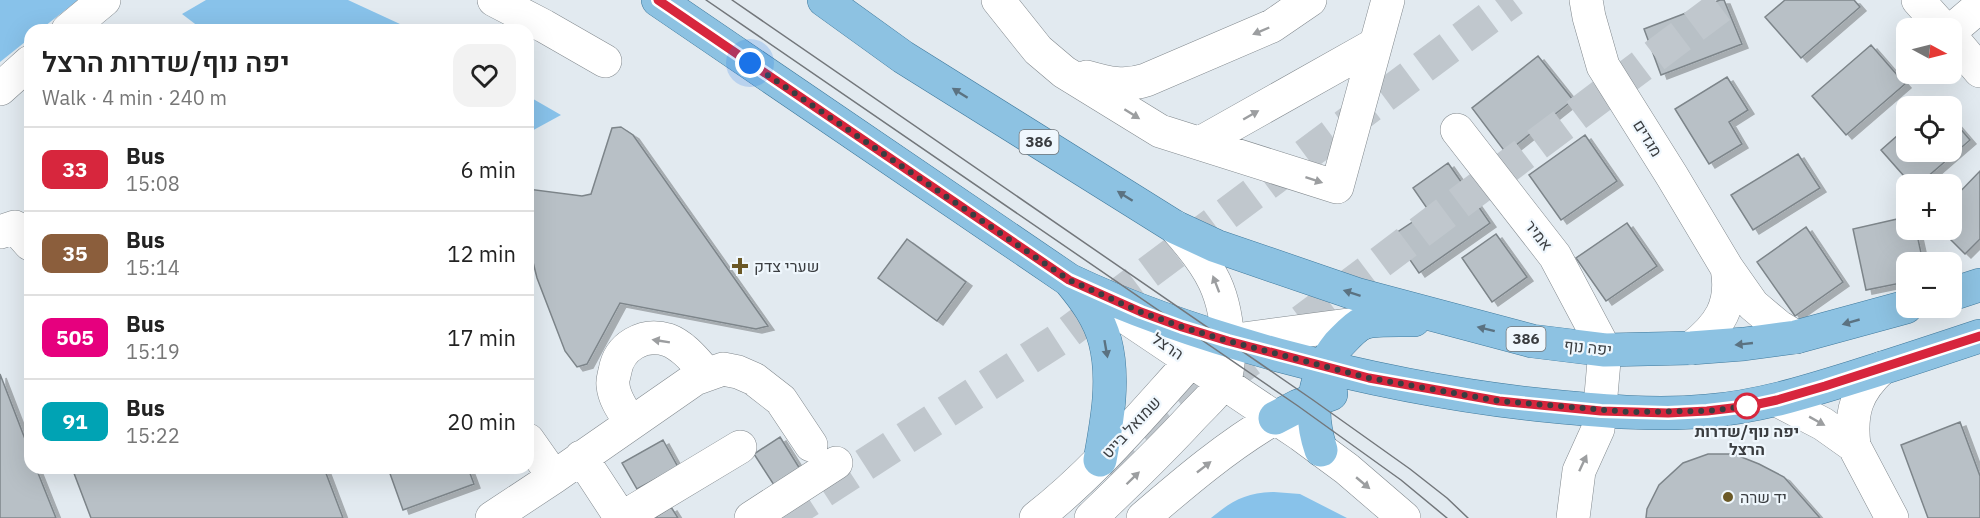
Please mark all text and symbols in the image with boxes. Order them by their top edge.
north arrow [1896,18,1962,84]
map controls [1896,18,1962,318]
one-way arrow [1251,26,1269,36]
text: יפה נוף/שדרות הרצל [42,43,290,80]
button: heart [453,44,516,107]
your location [735,48,765,78]
text: Walk · 4 min · 240 m [42,84,227,111]
one-way arrow [952,87,968,98]
button: locate [1896,96,1962,162]
one-way arrow [1124,108,1140,119]
one-way arrow [1243,109,1259,120]
street label: מגדים [1629,116,1667,160]
road number: 386 [1020,130,1058,154]
text: Bus [126,141,165,170]
text: 33 [62,155,88,183]
text: 6 min [460,155,516,184]
text: 15:08 [126,170,180,197]
button: + [1896,174,1962,240]
one-way arrow [1306,175,1324,185]
one-way arrow [1117,191,1133,202]
street label: אמיר [1521,216,1557,254]
text: Bus [126,225,165,254]
text: 35 [62,239,88,267]
text: 12 min [447,239,516,268]
button: − [1896,252,1962,318]
text: 15:14 [126,254,180,281]
place label: שערי צדק [754,256,819,276]
marker: שערי צדק [731,257,749,275]
one-way arrow [1211,275,1221,293]
one-way arrow [1343,288,1361,297]
text: Bus [126,309,165,338]
one-way arrow [1842,318,1860,327]
text: 505 [56,323,94,351]
text: 17 min [447,323,516,352]
one-way arrow [1477,324,1495,333]
road number: 386 [1506,327,1546,351]
street label: הרצל [1148,328,1188,364]
street label: יפה נוף [1563,335,1613,359]
one-way arrow [651,336,670,345]
text: 15:19 [126,338,180,365]
one-way arrow [1734,339,1753,349]
one-way arrow [1102,340,1111,359]
street label: שמואל בייט [1097,392,1165,462]
text: Bus [126,393,165,422]
marker: יפה נוף/שדרות הרצל [1734,393,1760,419]
text: 91 [62,407,88,435]
text: 20 min [447,407,516,436]
one-way arrow [1809,416,1826,426]
place label: יפה נוף/שדרות הרצל [1695,421,1799,459]
text: 15:22 [126,422,180,449]
one-way arrow [1579,455,1588,472]
one-way arrow [1196,461,1211,473]
one-way arrow [1126,471,1141,485]
one-way arrow [1355,476,1371,489]
place label: יד שרה [1740,487,1787,507]
marker: יד שרה [1721,490,1735,504]

